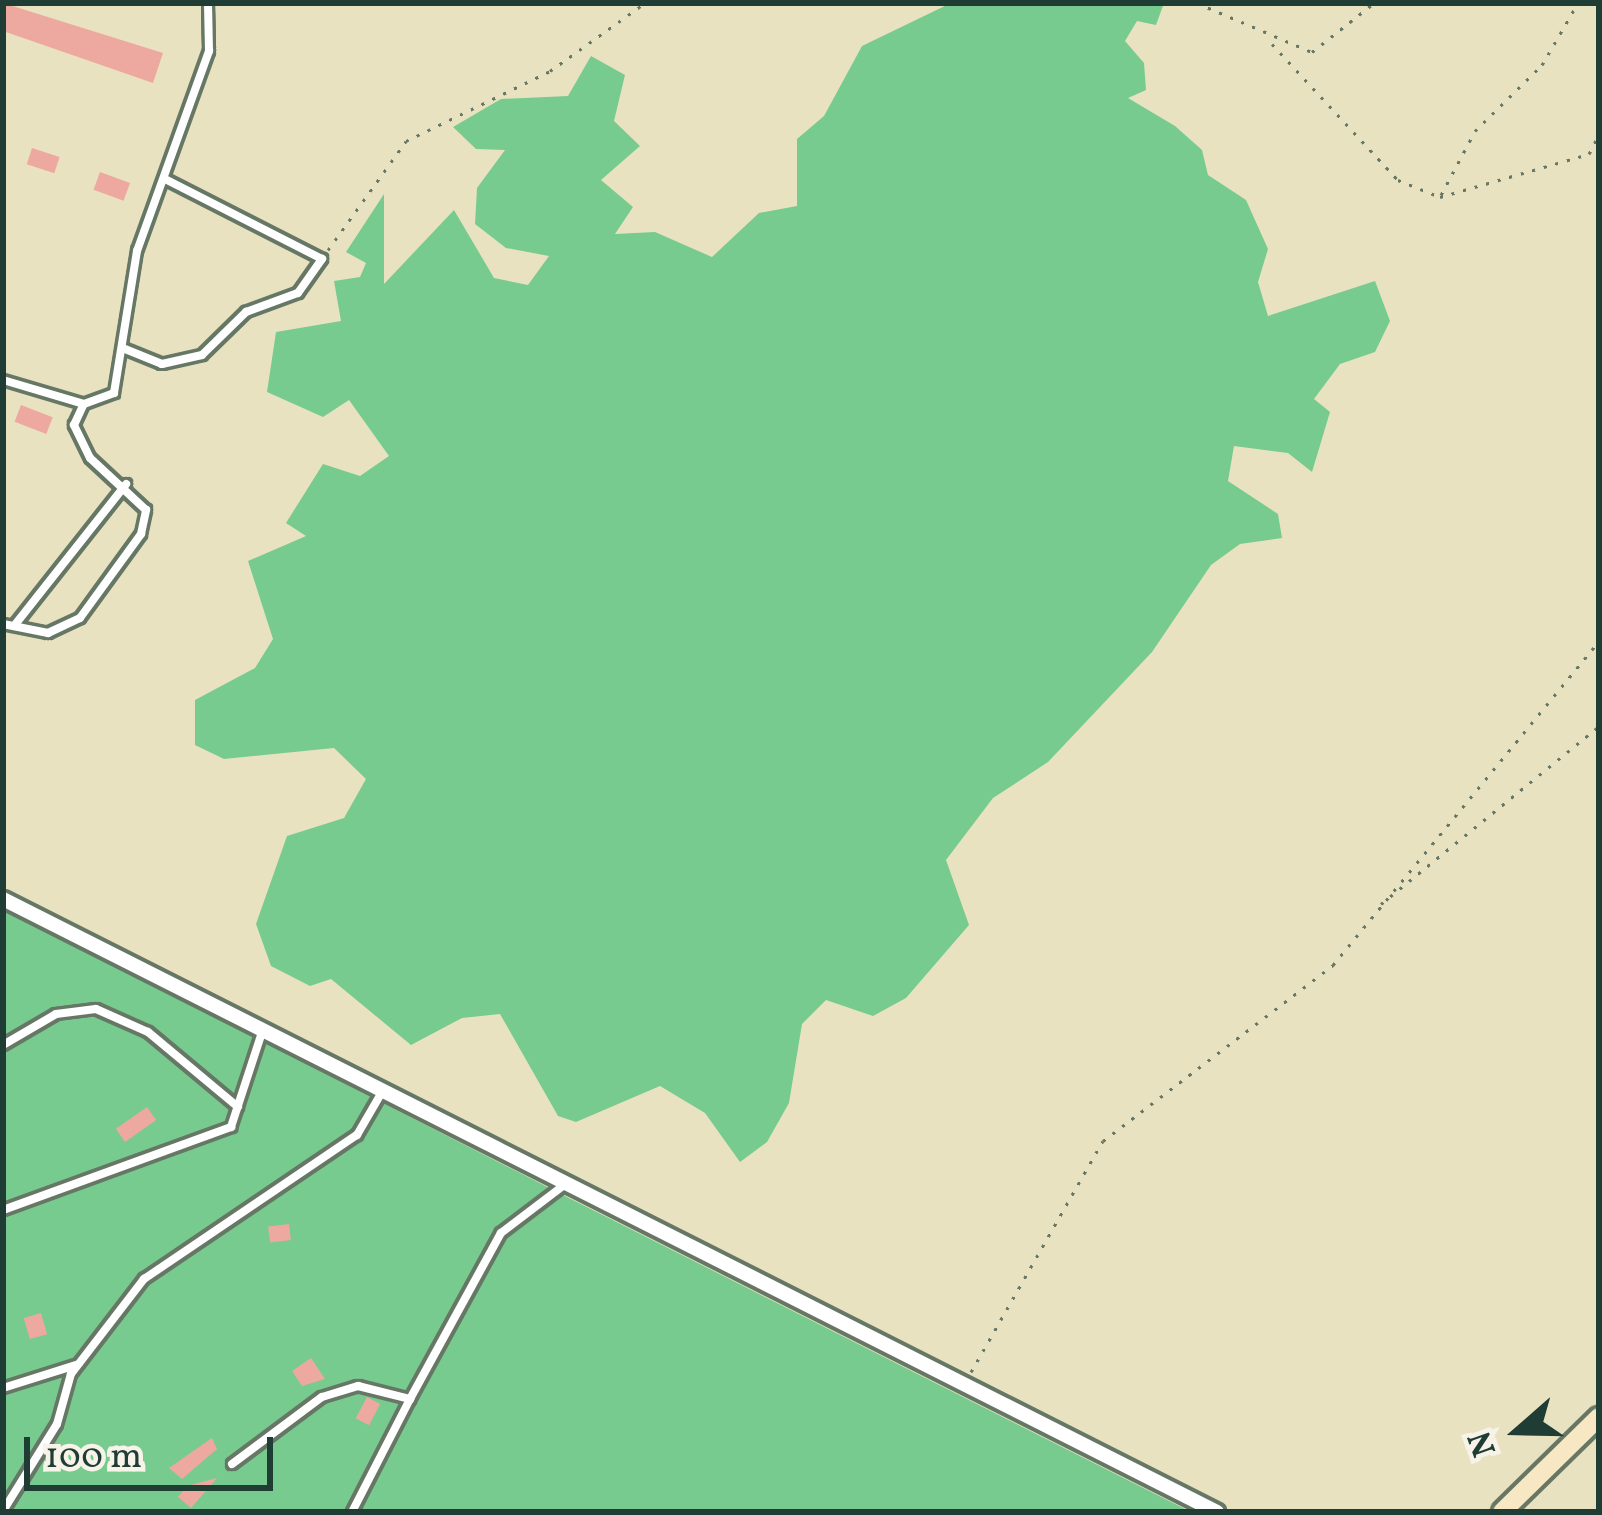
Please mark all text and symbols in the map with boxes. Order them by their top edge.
north arrow [1458,1371,1578,1491]
scale bar [30,1413,279,1487]
text: N [1458,1424,1510,1462]
text: 100 m [45,1433,142,1483]

